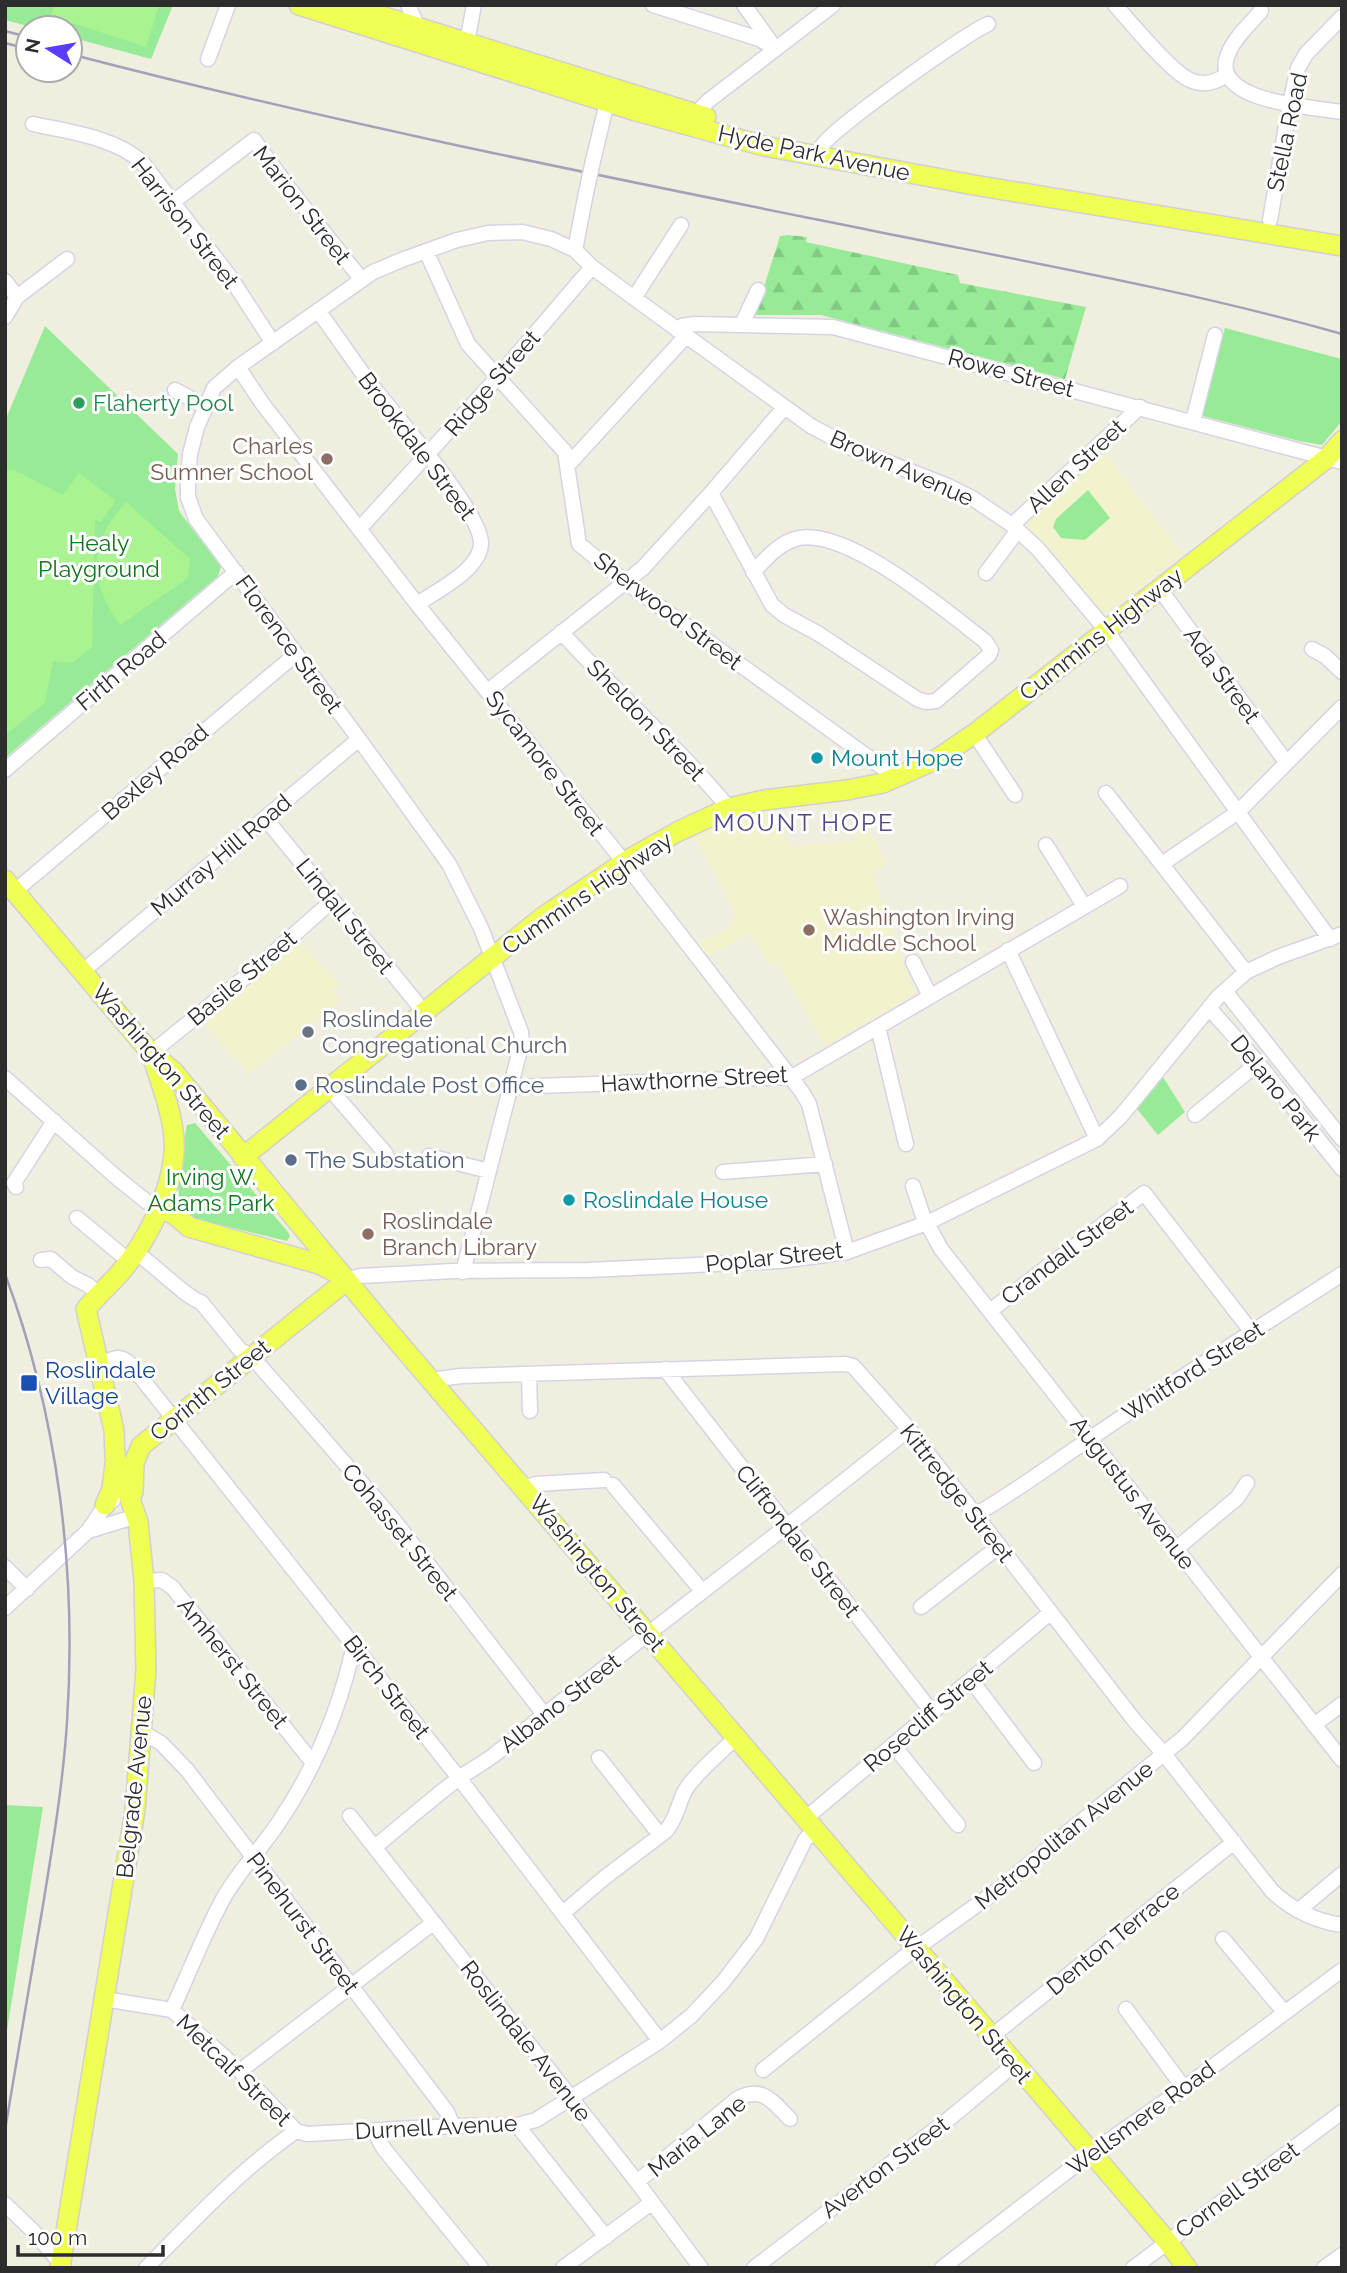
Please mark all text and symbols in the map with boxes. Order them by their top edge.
north arrow [14,14,84,84]
text: N [20,37,44,55]
street label: Stella Road [1261,70,1312,194]
street label: Hyde Park Avenue [716,119,913,186]
street label: Marion Street [248,140,357,269]
street label: Harrison Street [126,152,245,294]
street label: Ridge Street [438,324,545,441]
street label: Rowe Street [945,343,1077,402]
street label: Brookdale Street [353,366,482,525]
place label: Flaherty Pool [93,389,234,416]
marker: Flaherty Pool [71,395,87,411]
street label: Allen Street [1021,413,1131,518]
street label: Brown Avenue [826,424,978,511]
place label: Charles Sumner School [150,432,314,485]
marker: Charles Sumner School [319,451,335,467]
park label: Healy Playground [38,529,160,582]
street label: Sherwood Street [589,546,748,675]
street label: Cummins Highway [1014,562,1188,706]
street label: Florence Street [230,570,349,718]
street label: Ada Street [1179,622,1266,728]
street label: Firth Road [70,625,171,716]
street label: Sheldon Street [582,653,711,786]
street label: Sycamore Street [480,685,611,841]
street label: Bexley Road [96,718,213,825]
place label: Mount Hope [831,744,963,771]
marker: Mount Hope [809,750,825,766]
street label: Murray Hill Road [145,788,296,921]
district label: MOUNT HOPE [713,808,895,837]
street label: Cummins Highway [496,826,677,960]
street label: Lindall Street [291,853,400,979]
place label: Washington Irving Middle School [823,903,1015,956]
marker: Washington Irving Middle School [801,922,817,938]
street label: Basile Street [182,924,302,1031]
street label: Washington Street [87,978,236,1144]
place label: Roslindale Congregational Church [322,1005,567,1058]
marker: Roslindale Congregational Church [300,1024,316,1040]
street label: Delano Park [1225,1029,1327,1146]
street label: Hawthorne Street [600,1060,788,1097]
place label: Roslindale Post Office [315,1071,544,1098]
marker: Roslindale Post Office [293,1077,309,1093]
place label: The Substation [305,1146,465,1173]
marker: The Substation [283,1152,299,1168]
park label: Irving W. Adams Park [147,1163,275,1216]
place label: Roslindale House [583,1186,768,1213]
marker: Roslindale House [561,1192,577,1208]
street label: Crandall Street [995,1193,1138,1310]
place label: Roslindale Branch Library [382,1207,537,1260]
marker: Roslindale Branch Library [360,1226,376,1242]
street label: Poplar Street [704,1236,844,1277]
street label: Whitford Street [1117,1315,1269,1426]
street label: Corinth Street [144,1333,275,1446]
place label: Roslindale Village [45,1356,156,1409]
marker: Roslindale Village [19,1373,39,1393]
street label: Augustus Avenue [1065,1411,1201,1574]
street label: Kittredge Street [895,1418,1020,1567]
street label: Cohasset Street [337,1458,464,1606]
street label: Cliftondale Street [731,1459,866,1622]
street label: Washington Street [524,1489,671,1657]
street label: Amherst Street [173,1592,294,1734]
street label: Birch Street [339,1630,436,1744]
street label: Albano Street [494,1647,625,1758]
street label: Rosecliff Street [858,1654,998,1777]
street label: Belgrade Avenue [110,1694,157,1880]
street label: Metropolitan Avenue [969,1755,1158,1915]
street label: Pinehurst Street [242,1847,365,1999]
street label: Denton Terrace [1041,1877,1184,2000]
street label: Washington Street [891,1921,1038,2089]
street label: Roslindale Avenue [455,1955,598,2126]
street label: Metcalf Street [171,2008,298,2131]
street label: Wellsmere Road [1061,2055,1220,2180]
street label: Maria Lane [642,2089,751,2182]
street label: Durnell Avenue [354,2109,518,2144]
street label: Averton Street [816,2110,954,2223]
street label: Cornell Street [1170,2136,1304,2243]
scale bar [18,2214,163,2258]
text: 100 m [28,2225,87,2250]

